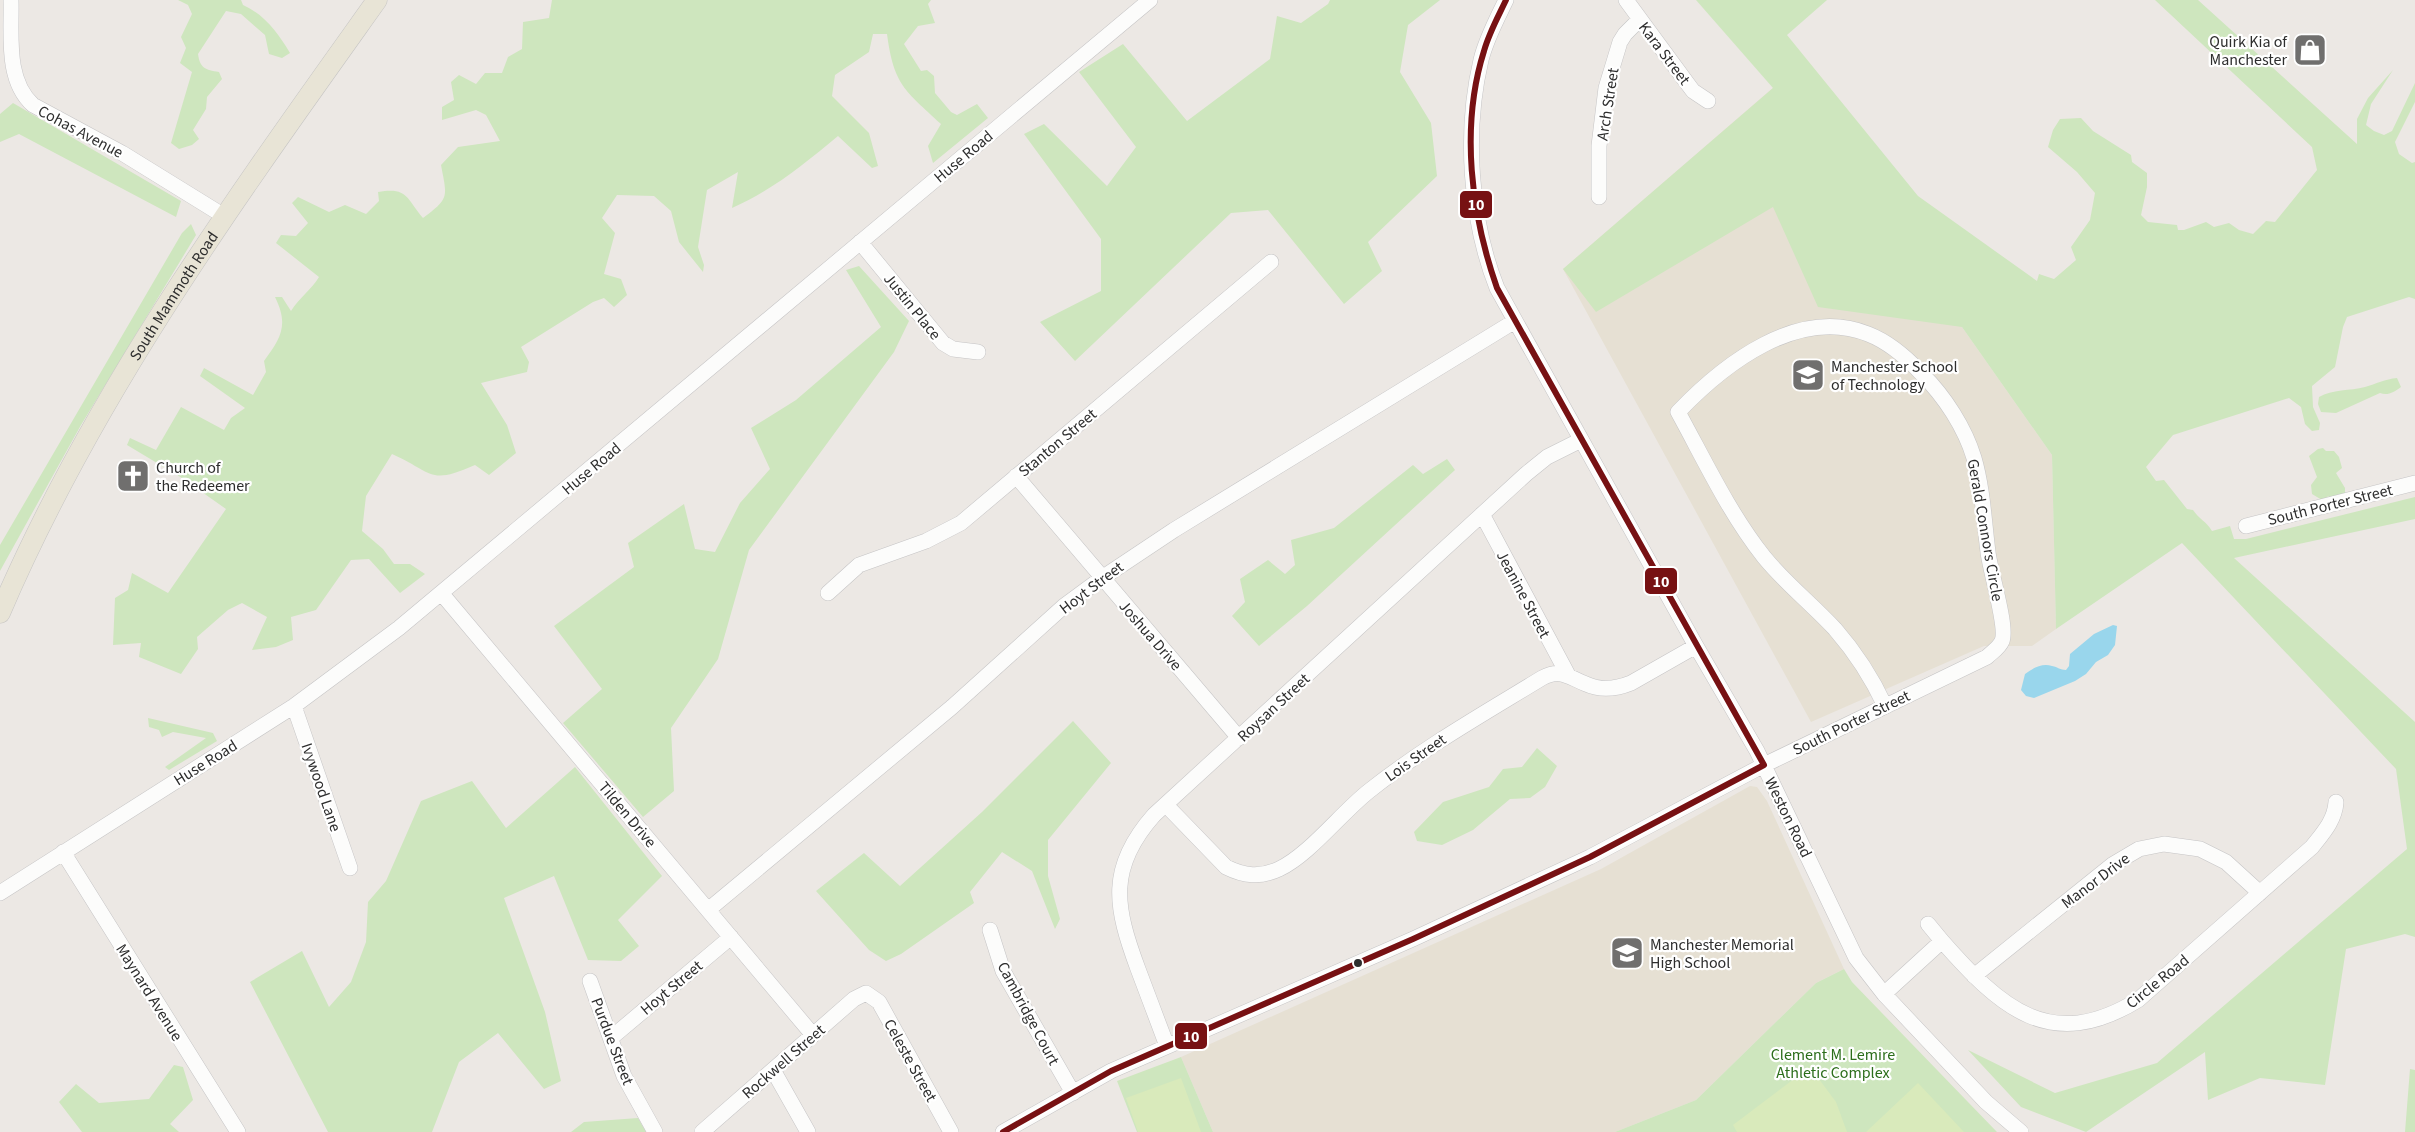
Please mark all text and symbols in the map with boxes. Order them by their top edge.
street label: Kara Street [1633,17,1696,90]
place label: Quirk Kia of Manchester [2209,31,2288,71]
shop icon: Quirk Kia of Manchester [2292,32,2328,68]
street label: Arch Street [1591,66,1625,142]
street label: Cohas Avenue [34,100,127,164]
street label: Huse Road [929,125,998,188]
line badge: 10 [1459,190,1493,219]
text: 10 [1468,194,1484,216]
street label: South Mammoth Road [124,227,224,365]
street label: Justin Place [878,269,946,345]
place label: Manchester School of Technology [1831,356,1958,396]
school or university icon: Manchester School of Technology [1790,357,1826,393]
street label: Stanton Street [1014,403,1102,482]
street label: Huse Road [557,437,626,500]
place label: Church of the Redeemer [156,457,250,497]
street label: Gerald Connors Circle [1962,457,2008,603]
church icon: Church of the Redeemer [115,458,151,494]
street label: South Porter Street [2265,479,2396,531]
street label: Jeanine Street [1491,547,1556,643]
street label: Hoyt Street [1055,556,1129,619]
line badge: 10 [1644,567,1678,595]
text: 10 [1653,571,1669,593]
street label: Joshua Drive [1114,596,1187,676]
street label: Roysan Street [1233,668,1315,747]
street label: South Porter Street [1789,685,1914,761]
street label: Lois Street [1381,728,1451,787]
street label: Huse Road [169,735,242,791]
street label: Ivywood Lane [296,740,347,835]
street label: Weston Road [1759,773,1817,861]
street label: Tilden Drive [593,777,661,852]
street label: Manor Drive [2057,848,2134,914]
place label: Manchester Memorial High School [1650,934,1794,974]
school or university icon: Manchester Memorial High School [1609,935,1645,971]
street label: Maynard Avenue [110,940,188,1045]
street label: Circle Road [2121,950,2194,1014]
street label: Hoyt Street [636,955,708,1020]
unlabelled marker [1352,957,1364,969]
street label: Cambridge Court [992,958,1065,1070]
street label: Purdue Street [585,994,639,1089]
street label: Celeste Street [878,1015,942,1107]
street label: Rockwell Street [737,1019,830,1104]
line badge: 10 [1174,1022,1208,1050]
text: 10 [1183,1026,1199,1048]
park label: Clement M. Lemire Athletic Complex [1771,1044,1895,1084]

